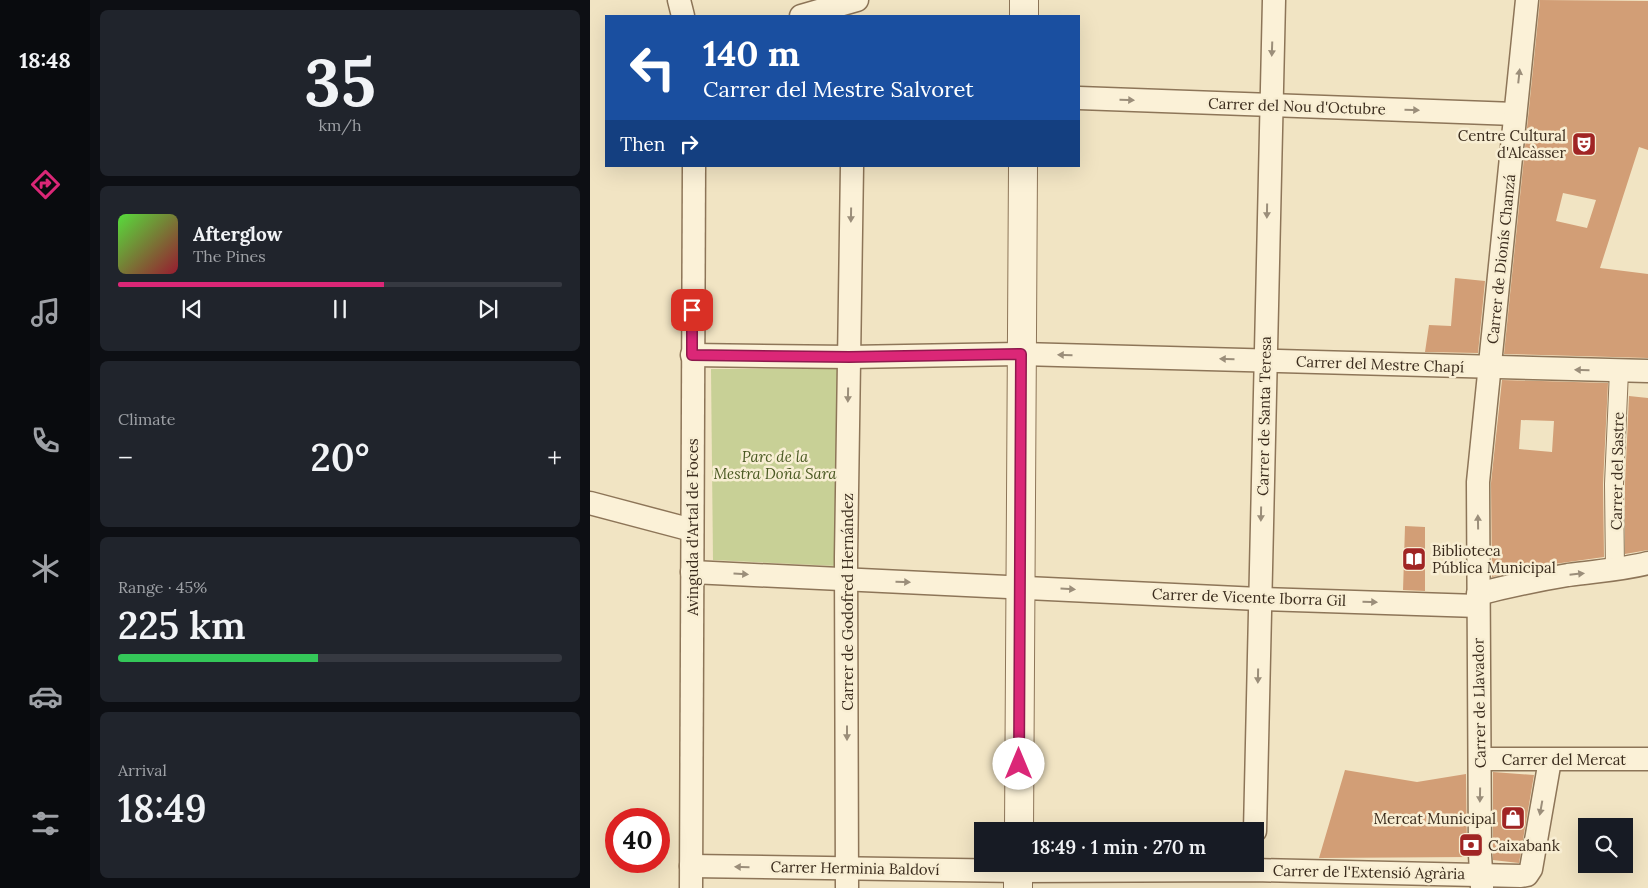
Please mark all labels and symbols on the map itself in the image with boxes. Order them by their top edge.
one-way arrow [1268,41,1276,57]
one-way arrow [1515,68,1523,84]
street label: Carrer del Nou d'Octubre [1208,93,1386,119]
one-way arrow [1120,96,1136,104]
one-way arrow [1405,106,1421,114]
place label: Centre Cultural d'Alcàsser [1458,126,1567,162]
theatre icon: Centre Cultural d'Alcàsser [1571,131,1597,157]
street label: Carrer de Dionís Chanzá [1483,173,1519,345]
one-way arrow [1263,203,1271,219]
one-way arrow [847,207,855,223]
pin [671,289,713,331]
street label: Carrer de Santa Teresa [1253,336,1275,496]
one-way arrow [1056,351,1072,359]
street label: Carrer del Mestre Chapí [1296,352,1464,376]
one-way arrow [1219,355,1235,363]
one-way arrow [1574,366,1590,374]
one-way arrow [844,387,852,403]
street label: Carrer del Sastre [1606,412,1628,530]
street label: Avinguda d'Artal de Foces [683,438,702,617]
park label: Parc de la Mestra Doña Sara [713,447,837,483]
street label: Carrer de Godofred Hernández [838,493,857,711]
one-way arrow [1257,506,1265,522]
one-way arrow [1474,514,1482,530]
place label: Biblioteca Pública Municipal [1432,541,1556,577]
library icon: Biblioteca Pública Municipal [1401,546,1427,572]
one-way arrow [1570,570,1586,578]
one-way arrow [733,571,749,579]
one-way arrow [896,578,912,586]
street label: Carrer de Vicente Iborra Gil [1152,584,1346,610]
one-way arrow [1061,585,1077,593]
one-way arrow [1363,599,1379,607]
street label: Carrer de Llavador [1468,637,1490,768]
one-way arrow [1254,668,1262,684]
one-way arrow [843,725,851,741]
position arrow [992,737,1044,789]
street label: Carrer del Mercat [1502,750,1626,769]
one-way arrow [1476,787,1484,803]
one-way arrow [1537,801,1545,817]
shop icon: Mercat Municipal [1500,805,1526,831]
speed limit sign: 40 [605,808,670,873]
place label: Mercat Municipal [1373,809,1496,828]
bank icon: Caixabank [1458,832,1484,858]
place label: Caixabank [1488,836,1560,855]
street label: Carrer Herminia Baldoví [770,857,940,879]
street label: Carrer de l'Extensió Agrària [1273,861,1466,883]
one-way arrow [734,862,750,870]

